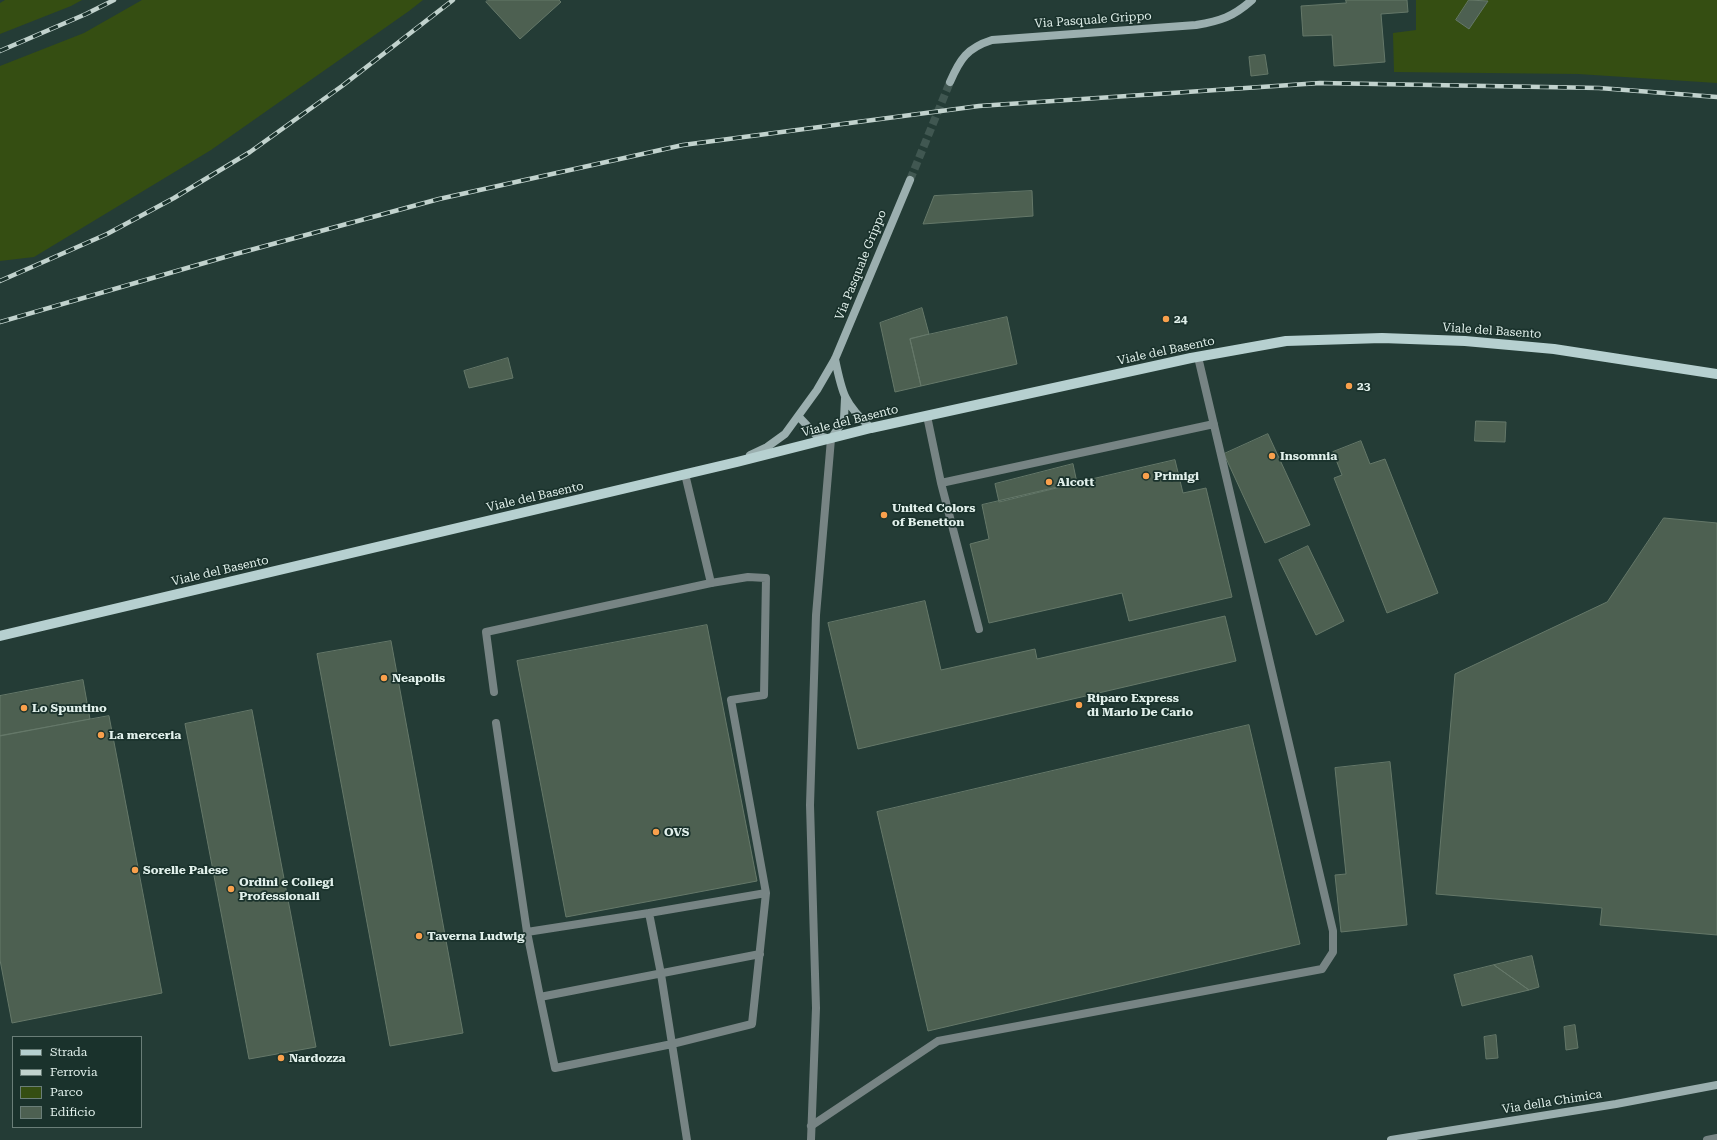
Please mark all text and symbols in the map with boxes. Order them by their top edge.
street label: Via Pasquale Grippo [1034,9,1152,31]
street label: Via Pasquale Grippo [832,208,890,322]
place label: 24 [1174,312,1187,326]
marker: 24 [1161,314,1171,324]
street label: Viale del Basento [1442,320,1542,342]
street label: Viale del Basento [1116,334,1216,368]
place label: 23 [1357,379,1370,393]
marker: 23 [1344,381,1354,391]
street label: Viale del Basento [800,402,900,440]
place label: Insomnia [1280,449,1337,463]
marker: Insomnia [1267,451,1277,461]
place label: Primigi [1154,469,1199,483]
marker: Primigi [1141,471,1151,481]
place label: Alcott [1057,475,1094,489]
marker: Alcott [1044,477,1054,487]
street label: Viale del Basento [485,479,585,515]
place label: United Colors of Benetton [892,501,976,529]
marker: United Colors of Benetton [879,510,889,520]
street label: Viale del Basento [170,553,270,589]
place label: Neapolis [392,671,445,685]
marker: Neapolis [379,673,389,683]
place label: Riparo Express di Mario De Carlo [1087,691,1193,719]
marker: Riparo Express di Mario De Carlo [1074,700,1084,710]
place label: Lo Spuntino [32,701,107,715]
marker: Lo Spuntino [19,703,29,713]
place label: La merceria [109,728,181,742]
marker: La merceria [96,730,106,740]
place label: OVS [664,825,689,839]
marker: OVS [651,827,661,837]
place label: Sorelle Palese [143,863,228,877]
marker: Sorelle Palese [130,865,140,875]
place label: Ordini e Collegi Professionali [239,875,334,903]
marker: Ordini e Collegi Professionali [226,884,236,894]
place label: Taverna Ludwig [427,929,525,943]
marker: Taverna Ludwig [414,931,424,941]
legend [12,1036,142,1128]
text: Strada [50,1045,87,1059]
place label: Nardozza [289,1051,346,1065]
marker: Nardozza [276,1053,286,1063]
text: Ferrovia [50,1065,97,1079]
text: Parco [50,1085,83,1099]
street label: Via della Chimica [1501,1087,1603,1117]
text: Edificio [50,1105,95,1119]

